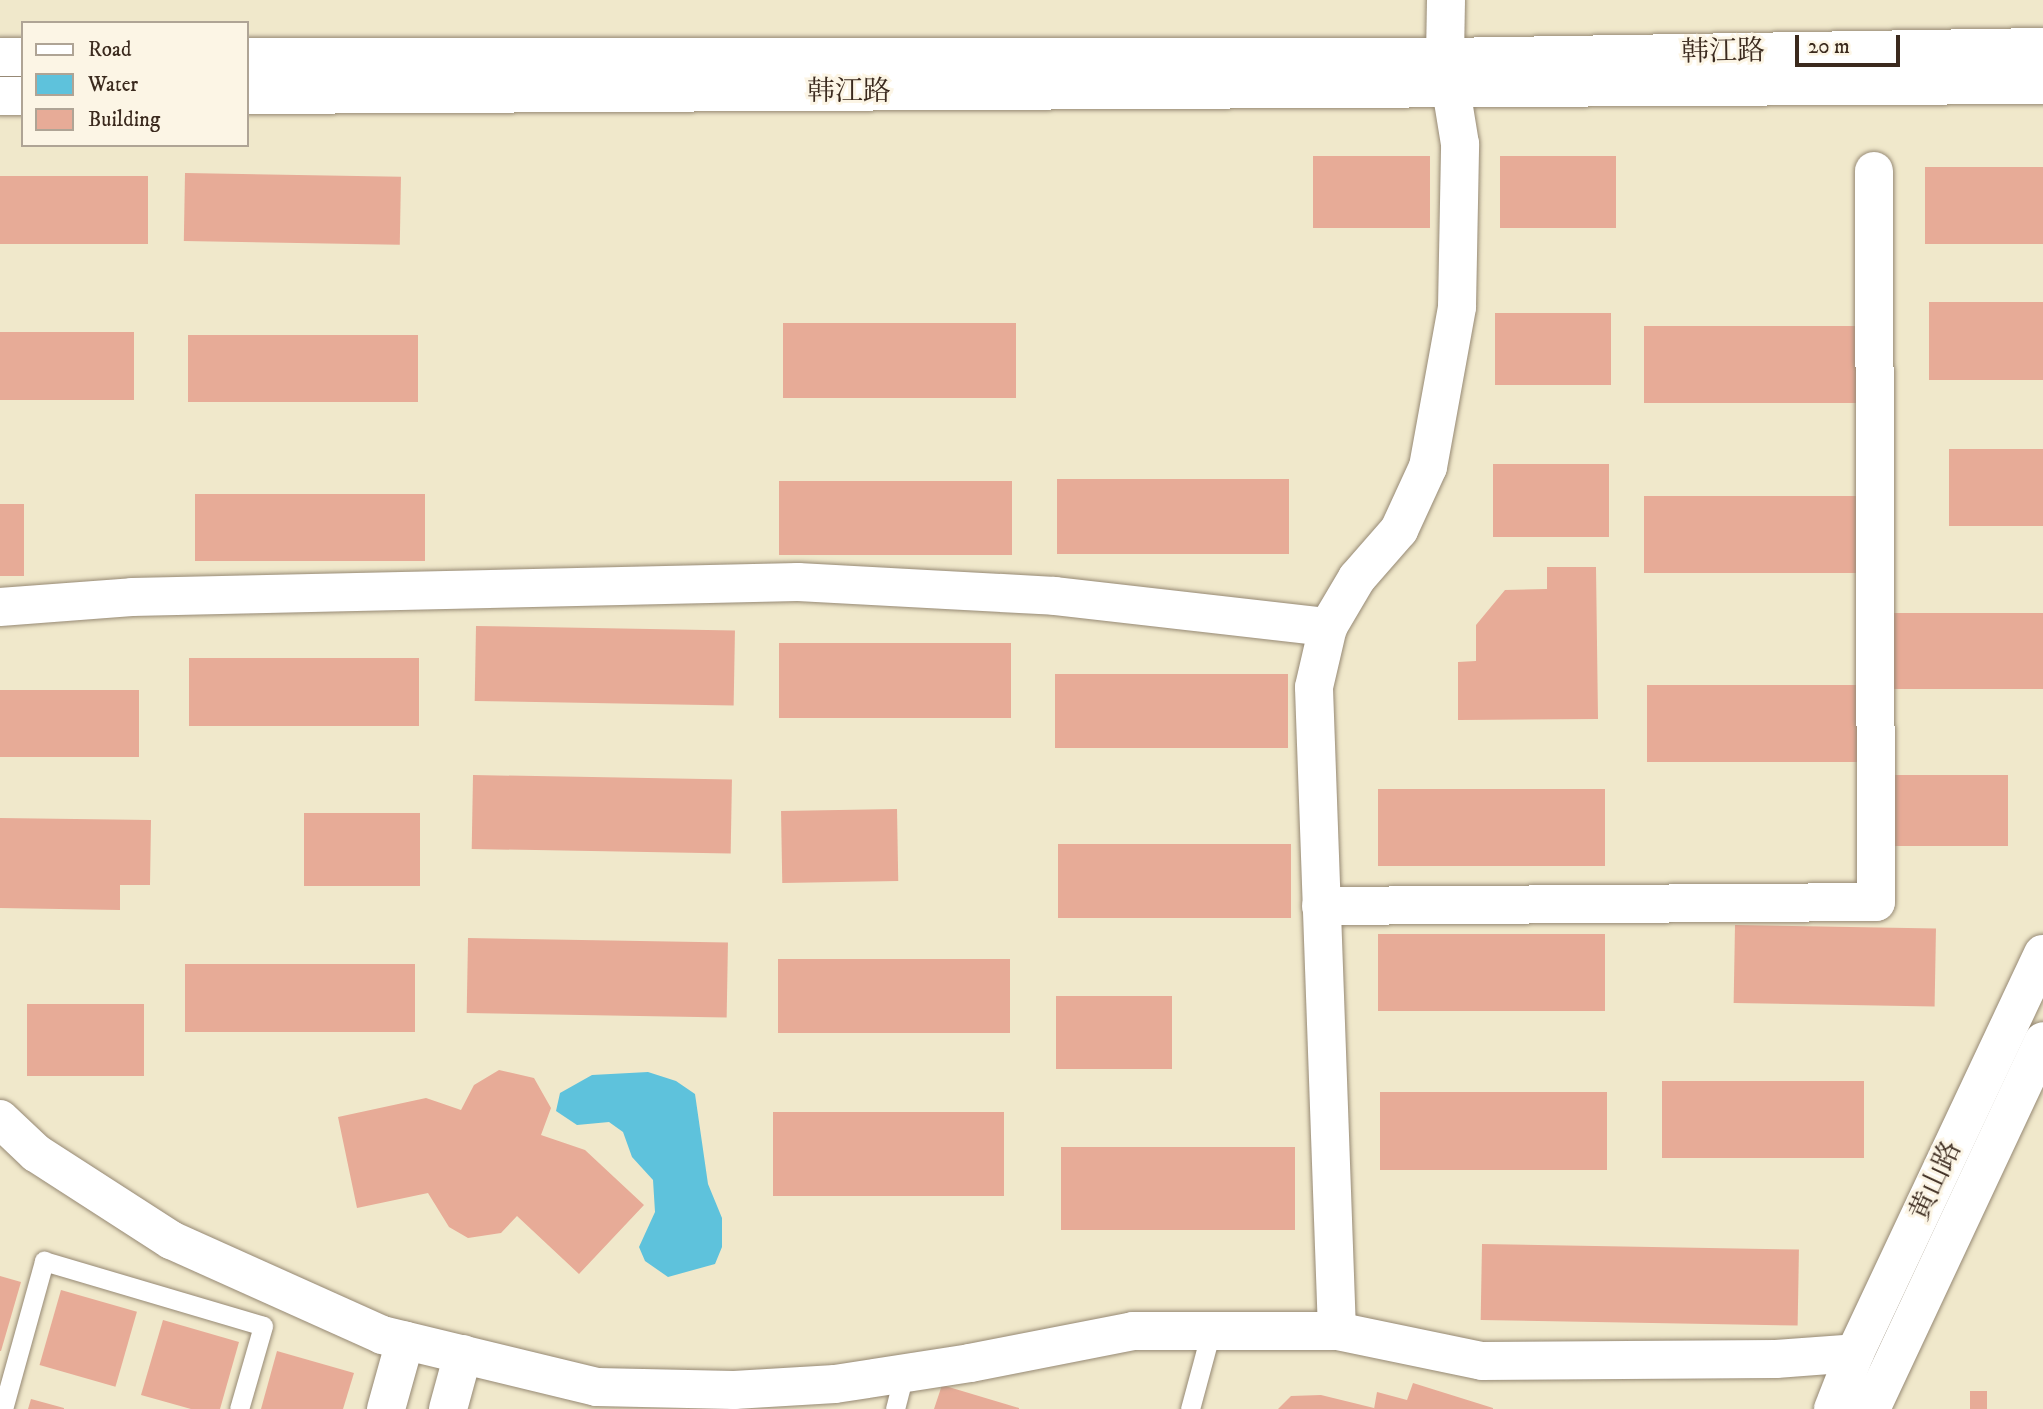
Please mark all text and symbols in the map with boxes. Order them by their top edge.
legend [21,21,248,147]
scale bar [1798,21,1903,65]
street label: 韩江路 [1681,34,1765,70]
text: 20 m [1808,34,1850,60]
text: Road [88,37,132,63]
text: Water [88,72,138,98]
street label: 韩江路 [807,75,891,109]
text: Building [88,107,160,133]
street label: 黄山路 [1903,1136,1969,1226]

